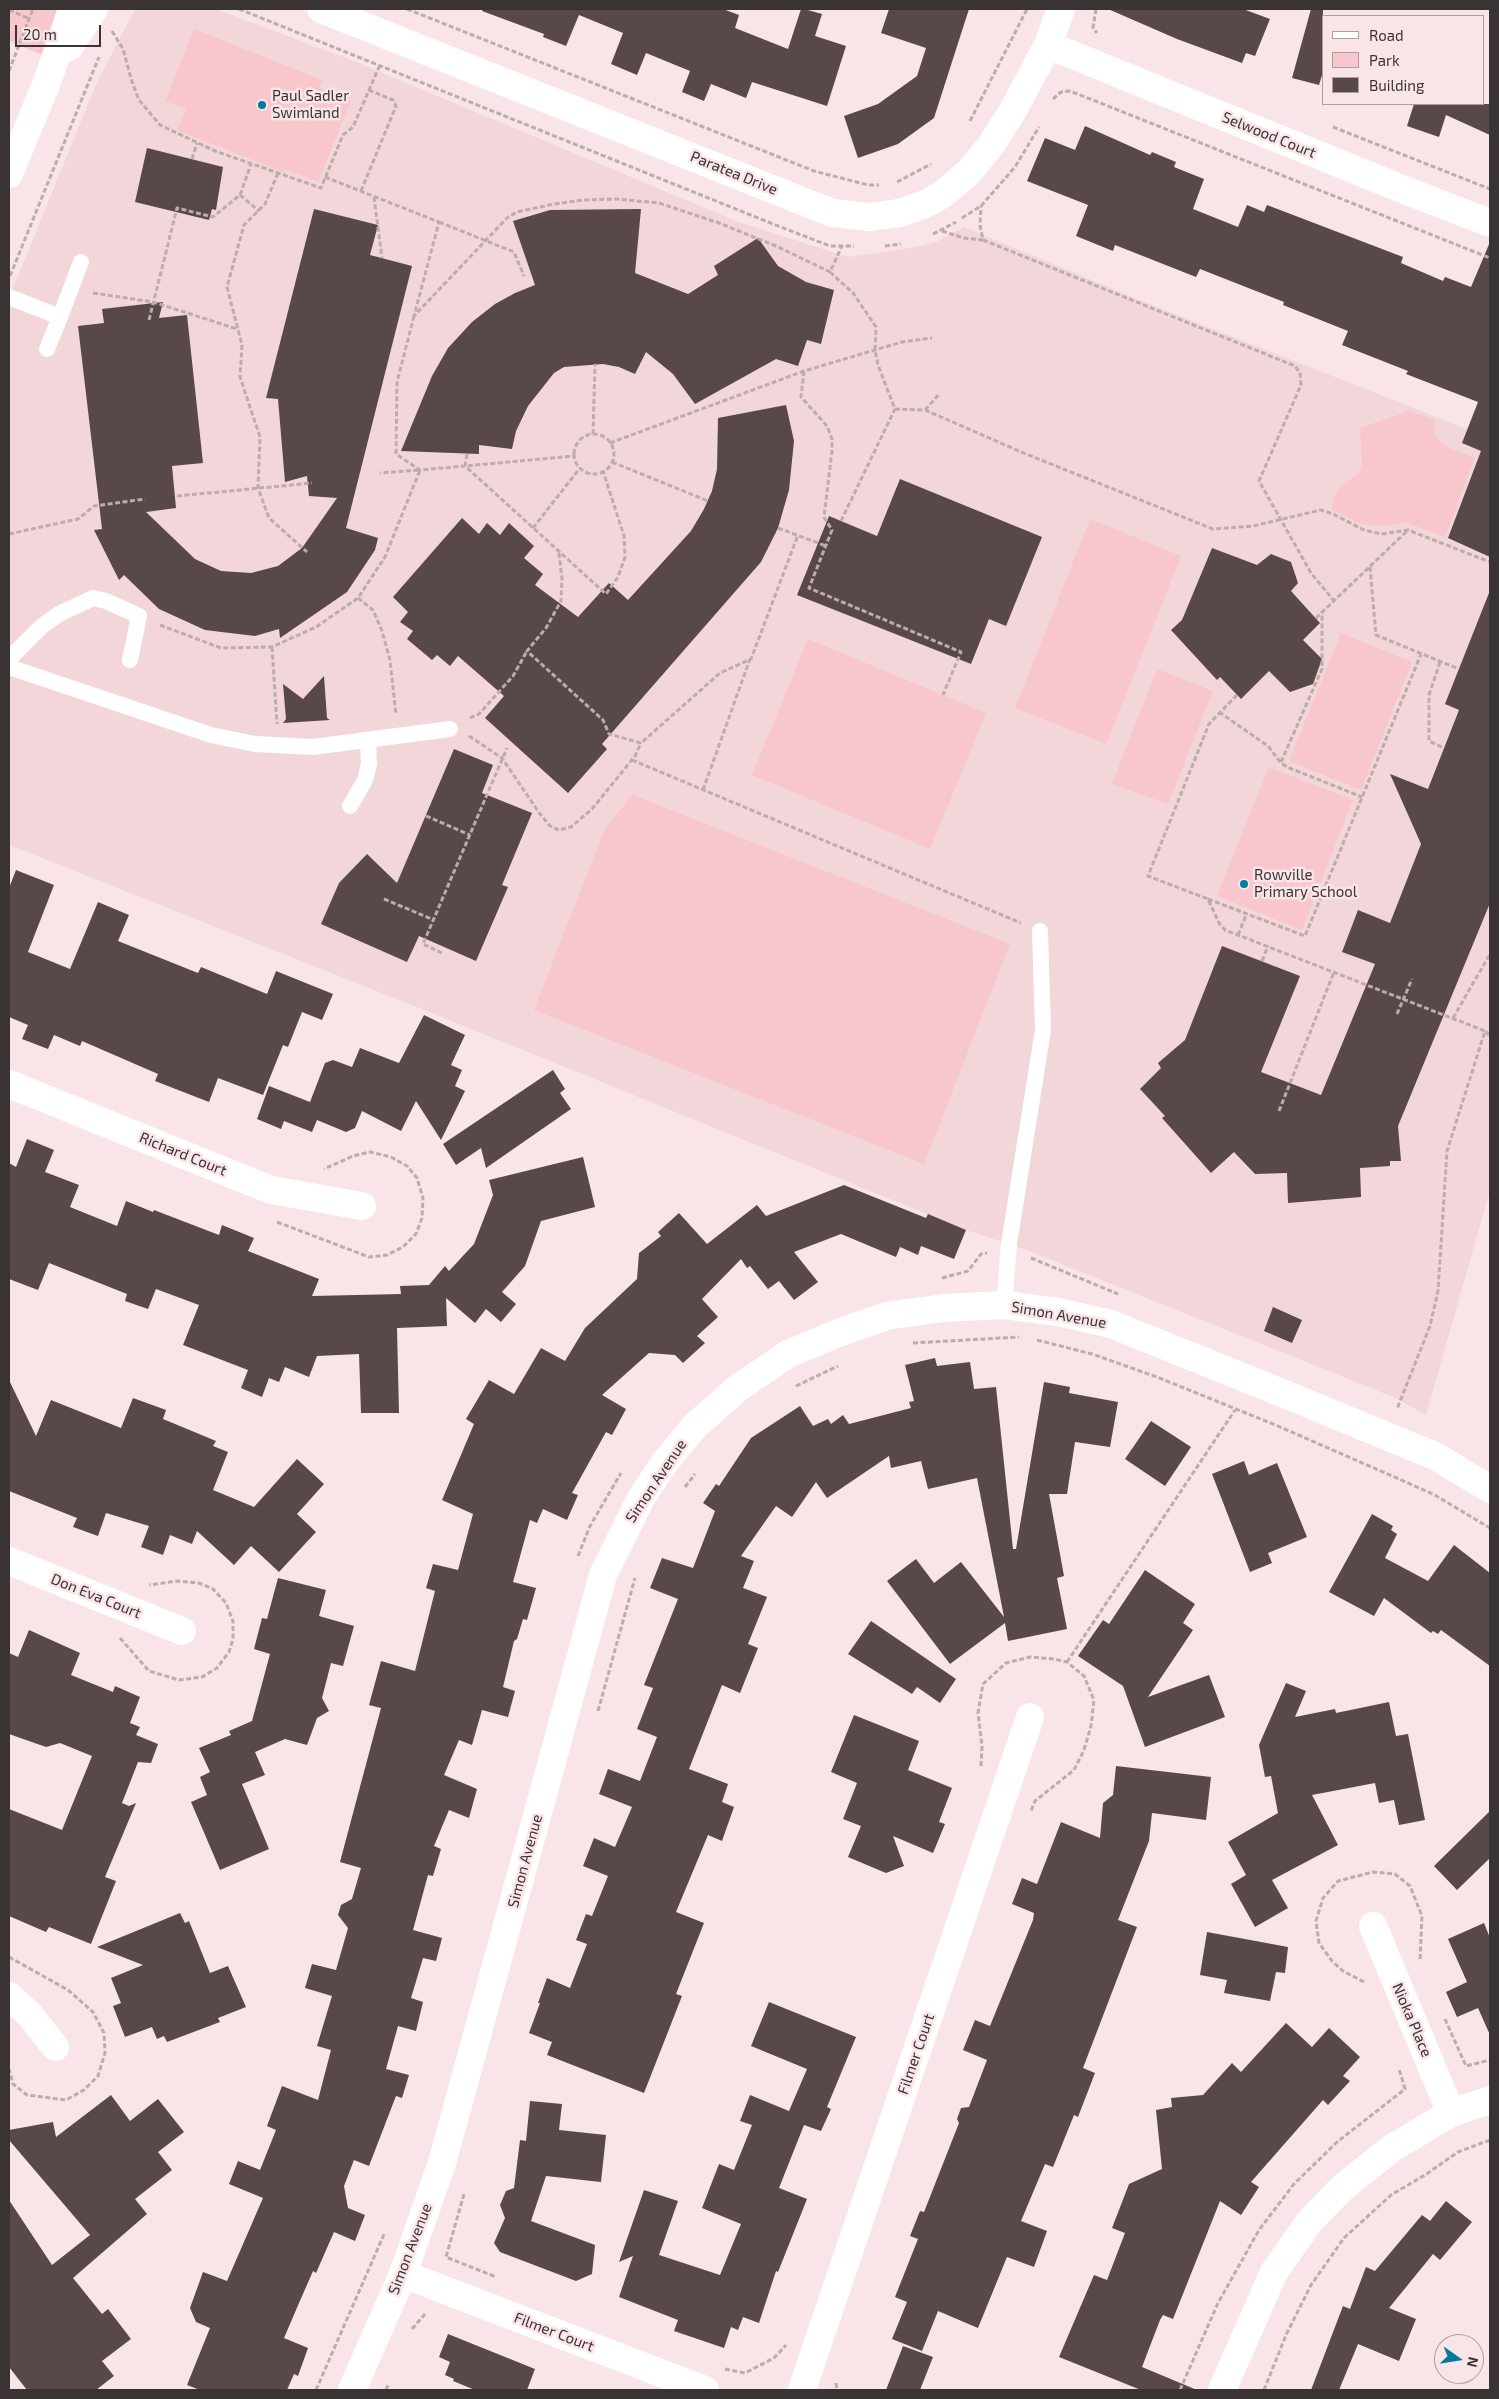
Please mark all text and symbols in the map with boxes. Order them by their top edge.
scale bar [18,15,104,47]
legend [1322,15,1484,105]
text: 20 m [23,25,57,43]
text: Road [1369,26,1404,44]
text: Park [1369,51,1400,69]
text: Building [1369,76,1424,94]
place label: Paul Sadler Swimland [272,87,349,122]
marker: Paul Sadler Swimland [256,99,268,111]
street label: Selwood Court [1220,108,1318,162]
street label: Paratea Drive [688,147,780,199]
place label: Rowville Primary School [1254,866,1357,901]
marker: Rowville Primary School [1238,878,1250,890]
street label: Richard Court [137,1128,229,1180]
street label: Simon Avenue [1010,1298,1108,1332]
street label: Simon Avenue [622,1436,690,1526]
street label: Don Eva Court [48,1570,144,1622]
street label: Simon Avenue [504,1812,546,1910]
street label: Nioka Place [1388,1980,1436,2060]
street label: Filmer Court [894,2011,938,2097]
street label: Simon Avenue [384,2201,436,2297]
street label: Filmer Court [511,2309,597,2355]
north arrow [1434,2334,1484,2384]
text: N [1464,2355,1483,2369]

